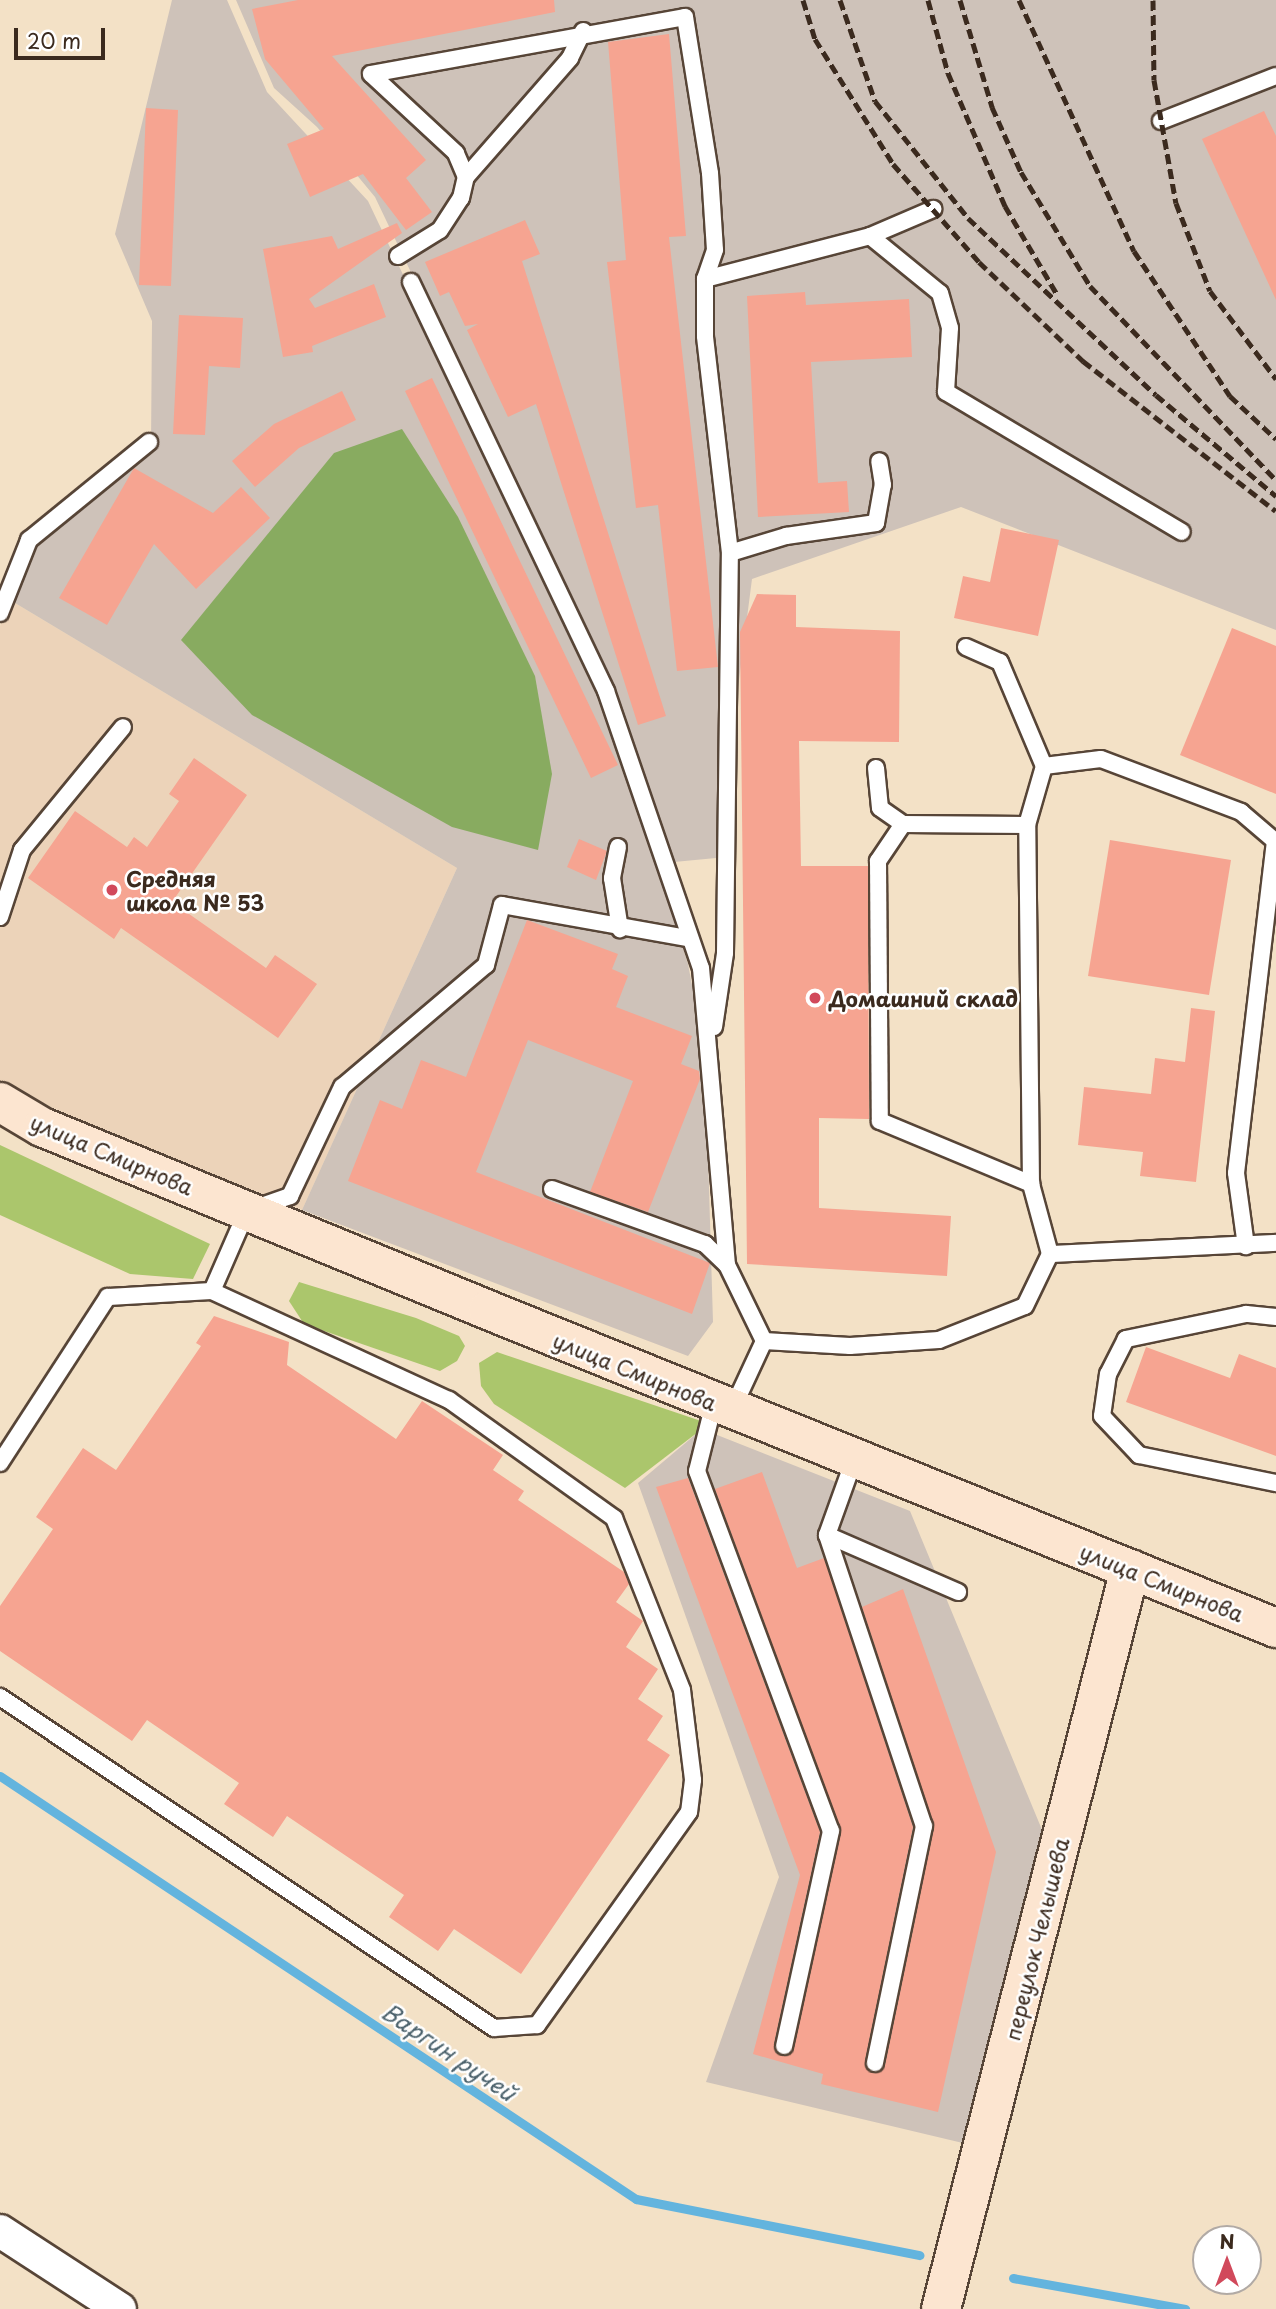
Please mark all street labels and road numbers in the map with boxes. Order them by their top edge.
street label: улица Смирнова [26,1108,198,1200]
street label: улица Смирнова [549,1326,721,1416]
street label: улица Смирнова [1076,1537,1248,1627]
street label: переулок Челышева [999,1835,1073,2043]

